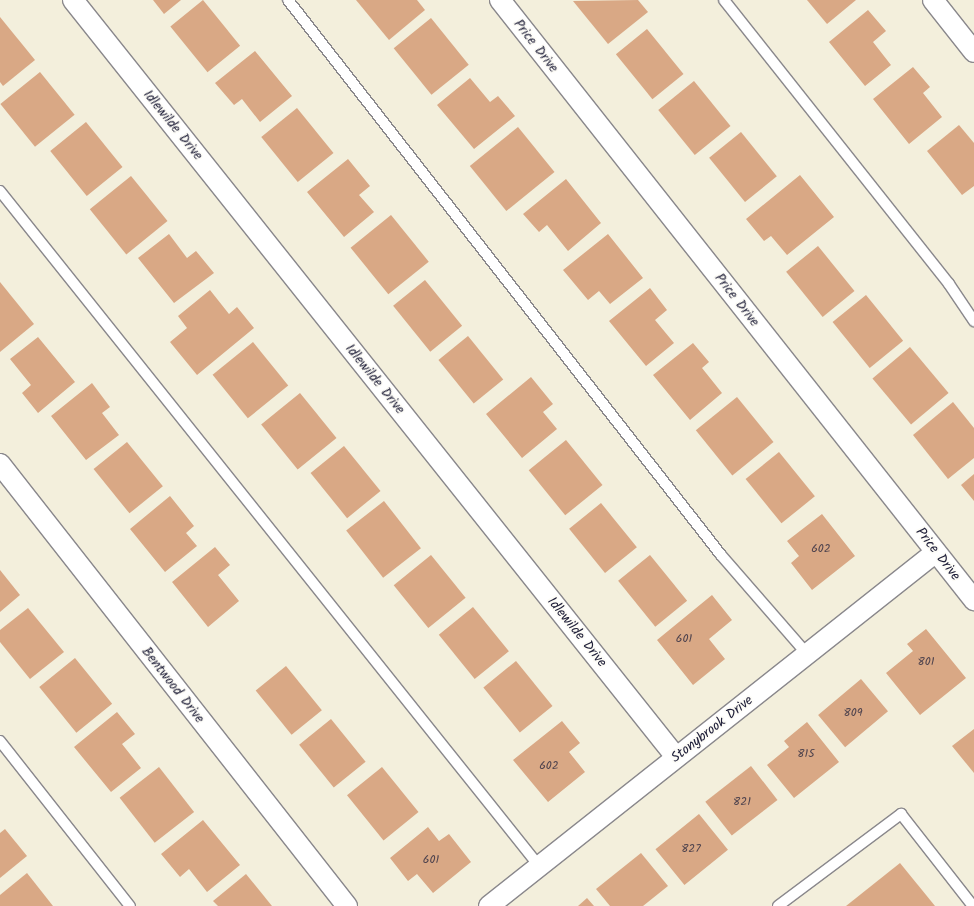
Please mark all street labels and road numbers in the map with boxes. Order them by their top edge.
street label: Price Drive [510,16,562,76]
street label: Idlewilde Drive [140,87,206,163]
street label: Price Drive [711,270,763,330]
street label: Idlewilde Drive [342,341,408,417]
street label: Price Drive [912,524,964,584]
street label: Idlewilde Drive [544,594,610,670]
street label: Bentwood Drive [138,644,208,726]
street label: Stonybrook Drive [668,692,756,766]

